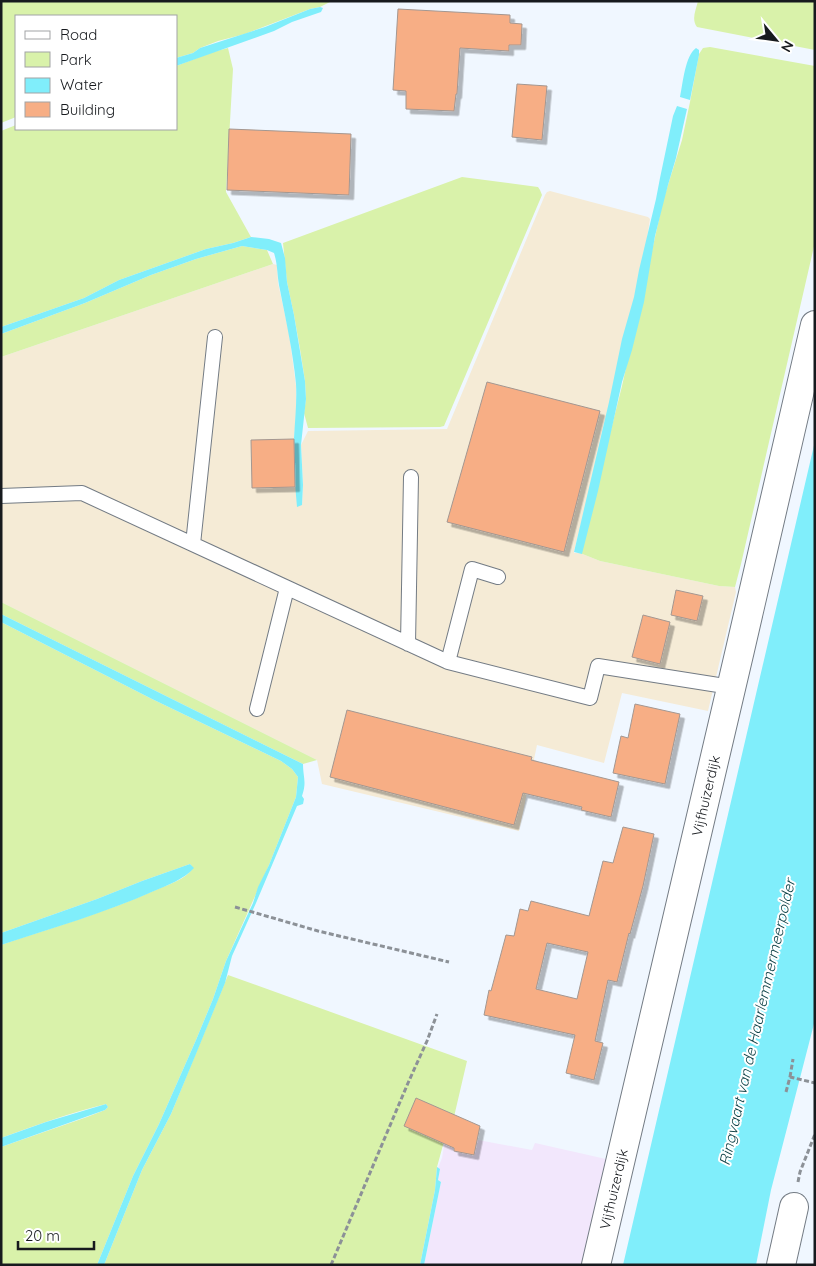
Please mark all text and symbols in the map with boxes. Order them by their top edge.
legend [15,15,178,130]
north arrow [751,15,801,65]
text: Road [60,25,97,44]
text: N [777,37,798,55]
text: Park [60,50,92,69]
text: Water [60,75,103,94]
text: Building [60,100,115,119]
street label: Vijfhuizerdijk [688,754,724,838]
water label: Ringvaart van de Haarlemmermeerpolder [715,875,800,1167]
street label: Vijfhuizerdijk [596,1147,632,1231]
scale bar [18,1218,94,1250]
text: 20 m [25,1226,60,1245]

